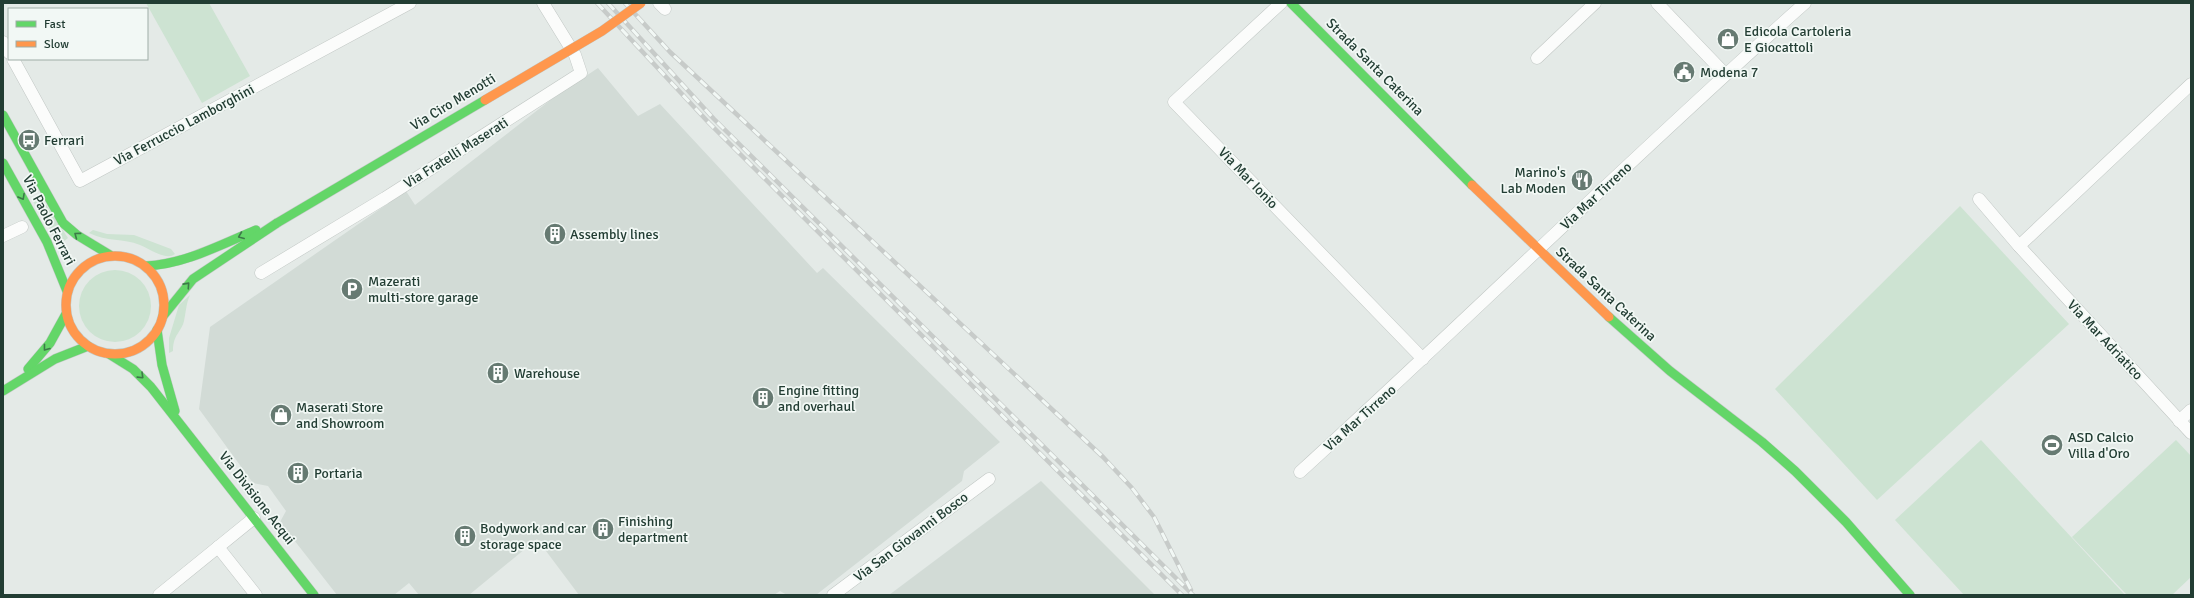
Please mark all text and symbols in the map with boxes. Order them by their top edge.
legend [8,8,148,60]
street label: Strada Santa Caterina [1323,15,1427,119]
text: Fast [44,17,65,32]
place label: Edicola Cartoleria E Giocattoli [1744,23,1851,56]
shop icon: Edicola Cartoleria E Giocattoli [1715,26,1741,52]
text: Slow [44,37,69,52]
public building icon: Modena 7 [1671,59,1697,85]
place label: Modena 7 [1700,64,1758,81]
street label: Via Ciro Menotti [407,70,499,134]
street label: Via Ferruccio Lamborghini [111,81,257,169]
street label: Via Fratelli Maserati [401,114,511,192]
bus stop icon: Ferrari [16,127,42,153]
place label: Ferrari [44,132,84,149]
street label: Via Mar Ionio [1215,144,1281,212]
street label: Via Mar Tirreno [1557,159,1635,233]
place label: Marino's Lab Moden [1501,164,1566,197]
restaurant icon: Marino's Lab Moden [1569,167,1595,193]
street label: Via Paolo Ferrari [19,172,79,268]
one-way arrow [17,193,25,200]
building icon: Assembly lines [542,221,568,247]
place label: Assembly lines [570,226,659,243]
one-way arrow [237,231,244,239]
one-way arrow [74,232,81,239]
street label: Strada Santa Caterina [1552,243,1660,345]
place label: Mazerati multi-store garage [368,273,479,306]
parking icon: Mazerati multi-store garage [339,276,365,302]
one-way arrow [182,283,189,290]
street label: Via Mar Adriatico [2064,296,2146,384]
one-way arrow [44,343,51,350]
building icon: Warehouse [485,360,511,386]
place label: Warehouse [514,365,580,382]
one-way arrow [136,371,144,379]
street label: Via Mar Tirreno [1320,381,1400,455]
place label: Engine fitting and overhaul [778,382,859,415]
building icon: Engine fitting and overhaul [750,385,776,411]
place label: Maserati Store and Showroom [296,399,385,432]
shop icon: Maserati Store and Showroom [268,402,294,428]
place label: ASD Calcio Villa d'Oro [2068,429,2134,462]
sports icon: ASD Calcio Villa d'Oro [2039,432,2065,458]
street label: Via Divisione Acqui [215,448,299,548]
building icon: Portaria [285,460,311,486]
place label: Portaria [314,465,363,482]
street label: Via San Giovanni Bosco [850,488,972,586]
place label: Finishing department [618,513,688,546]
building icon: Finishing department [590,516,616,542]
place label: Bodywork and car storage space [480,520,587,553]
building icon: Bodywork and car storage space [452,523,478,549]

